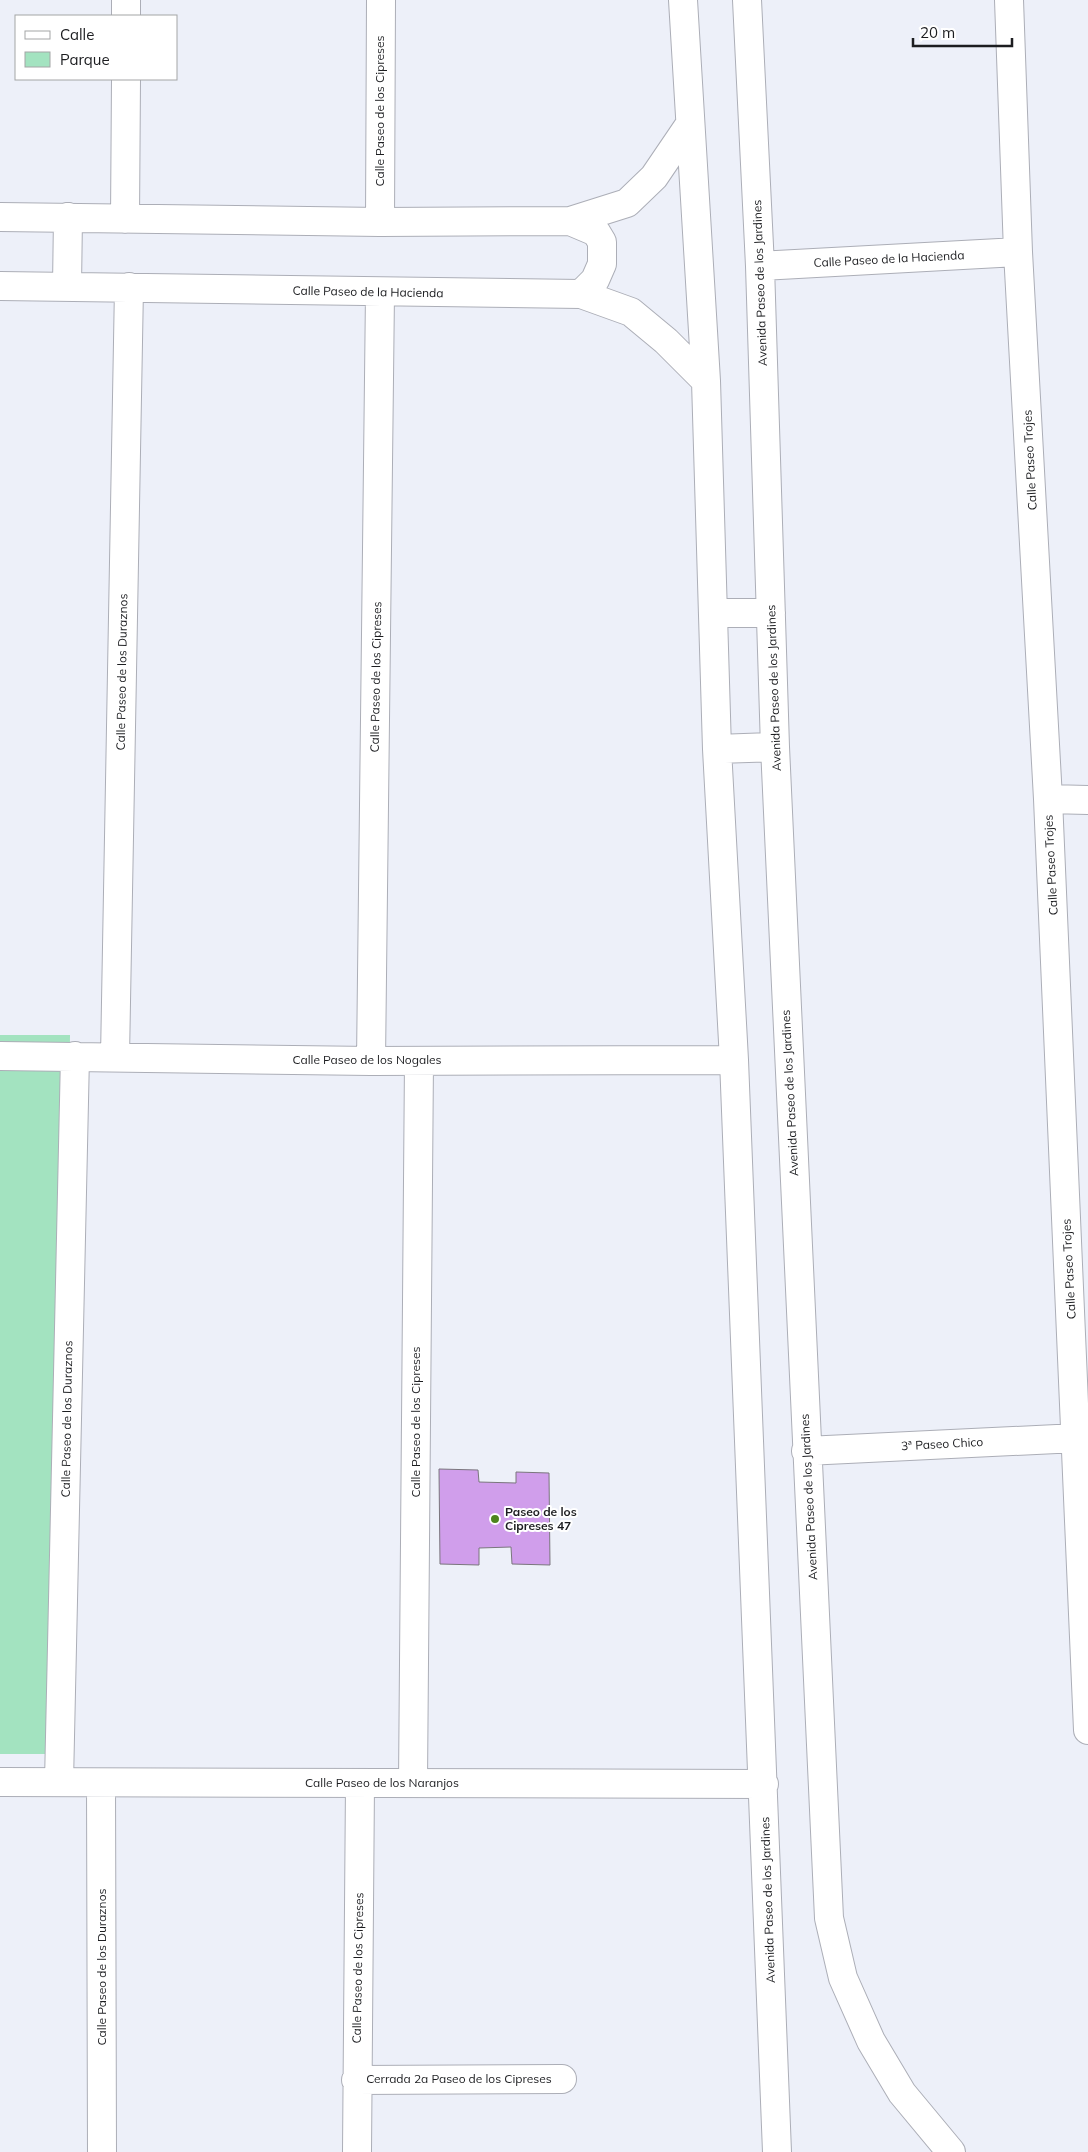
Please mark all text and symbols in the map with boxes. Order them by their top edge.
legend [15,15,178,80]
scale bar [913,15,1012,47]
text: 20 m [920,23,955,42]
text: Calle [60,25,94,44]
street label: Calle Paseo de los Cipreses [372,35,387,186]
text: Parque [60,50,110,69]
street label: Avenida Paseo de los Jardines [749,199,770,367]
street label: Calle Paseo de la Hacienda [813,247,965,270]
street label: Calle Paseo de la Hacienda [292,283,444,300]
street label: Calle Paseo Trojes [1019,409,1040,511]
street label: Calle Paseo de los Duraznos [113,593,130,751]
street label: Calle Paseo de los Cipreses [367,601,384,753]
street label: Avenida Paseo de los Jardines [763,604,784,772]
street label: Calle Paseo Trojes [1040,814,1061,916]
street label: Avenida Paseo de los Jardines [778,1009,801,1177]
street label: Calle Paseo de los Nogales [292,1052,442,1067]
street label: Calle Paseo Trojes [1058,1218,1079,1320]
street label: Calle Paseo de los Duraznos [58,1340,75,1498]
street label: Calle Paseo de los Cipreses [408,1346,423,1497]
street label: Avenida Paseo de los Jardines [797,1413,820,1581]
street label: 3ª Paseo Chico [901,1434,984,1453]
place label: Paseo de los Cipreses 47 [505,1504,577,1533]
marker: Paseo de los Cipreses 47 [489,1513,501,1525]
street label: Calle Paseo de los Naranjos [305,1775,459,1790]
street label: Avenida Paseo de los Jardines [757,1816,778,1984]
street label: Calle Paseo de los Duraznos [94,1889,109,2045]
street label: Calle Paseo de los Cipreses [349,1892,366,2044]
street label: Cerrada 2a Paseo de los Cipreses [366,2071,552,2086]

